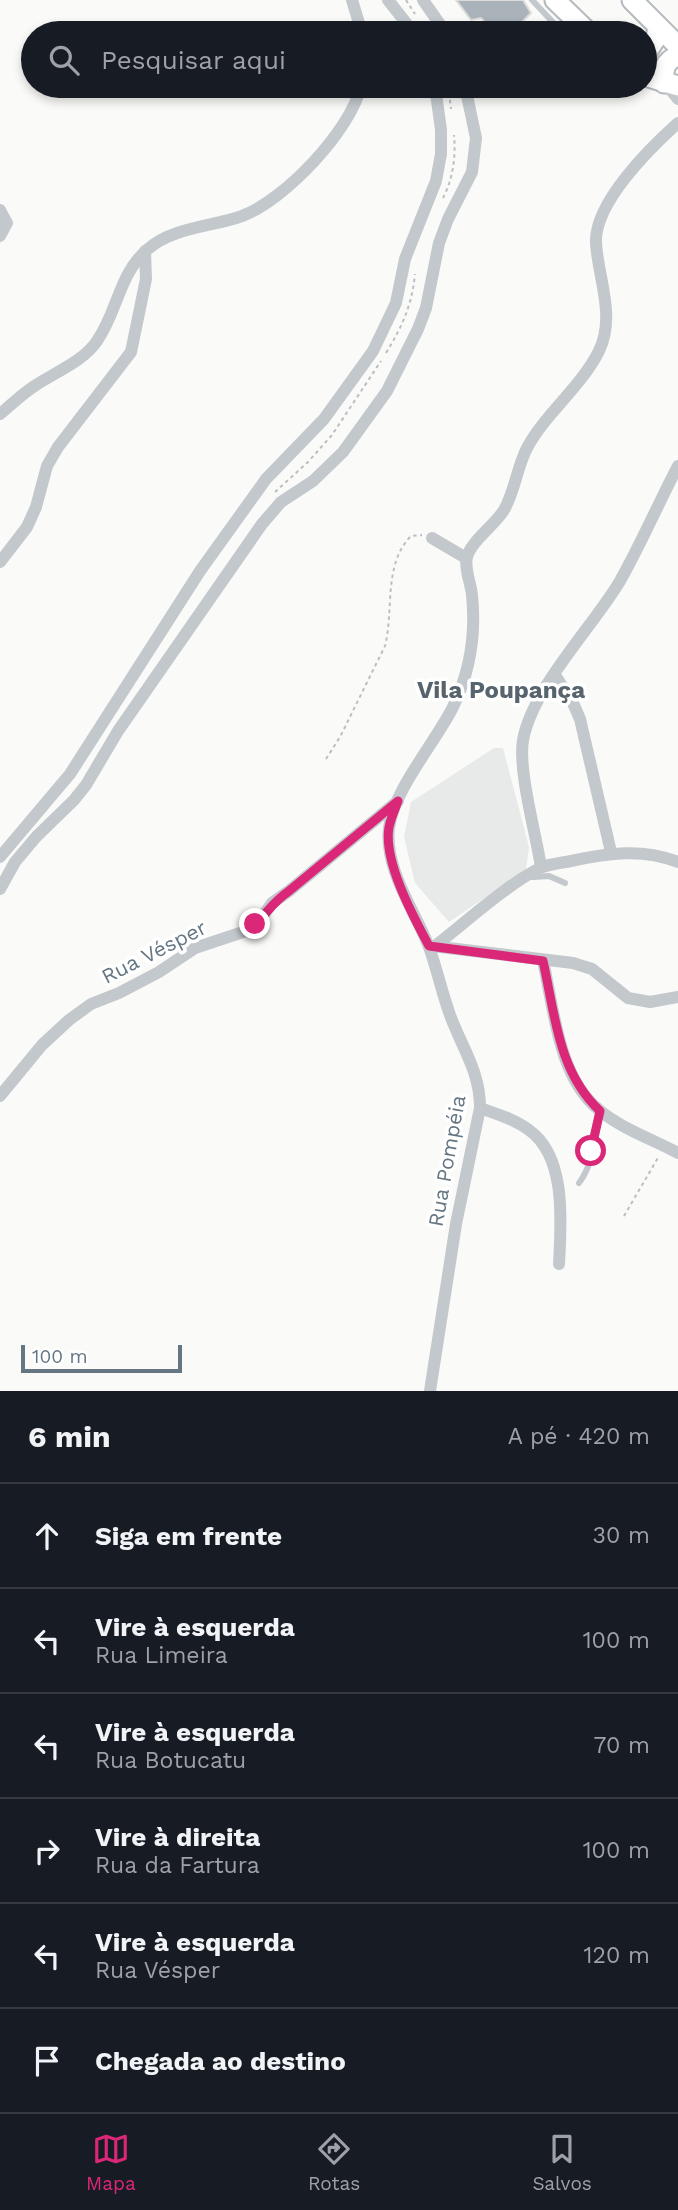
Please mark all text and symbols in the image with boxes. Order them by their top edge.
search box [21,21,657,98]
icon: search [45,41,83,79]
text: Pesquisar aqui [101,45,286,75]
district label: Vila Poupança [417,676,585,704]
route end [239,908,270,939]
street label: Rua Vésper [97,914,211,989]
street label: Rua Pompéia [423,1093,470,1229]
route start [575,1135,606,1166]
scale bar [21,1342,182,1374]
text: 100 m [32,1345,88,1368]
text: 6 min [28,1419,111,1454]
text: A pé · 420 m [508,1423,650,1450]
icon: ahead [28,1517,66,1555]
text: Siga em frente [95,1521,282,1551]
text: 30 m [593,1522,650,1549]
text: Vire à esquerda [95,1612,295,1642]
icon: left [28,1622,66,1660]
text: 100 m [583,1627,650,1654]
text: Rua Limeira [95,1642,228,1669]
text: Vire à esquerda [95,1717,295,1747]
icon: left [28,1727,66,1765]
text: 70 m [593,1732,650,1759]
text: Rua Botucatu [95,1747,246,1774]
text: Vire à direita [95,1822,260,1852]
icon: right [28,1832,66,1870]
text: 100 m [583,1837,650,1864]
text: Rua da Fartura [95,1852,260,1879]
text: Vire à esquerda [95,1927,295,1957]
icon: left [28,1937,66,1975]
text: 120 m [584,1942,650,1969]
text: Rua Vésper [95,1957,220,1984]
icon: arrive [28,2042,66,2080]
text: Chegada ao destino [95,2046,346,2076]
tab: Mapa [86,2130,136,2195]
tab: Rotas [308,2130,360,2195]
tab: Salvos [532,2130,592,2195]

